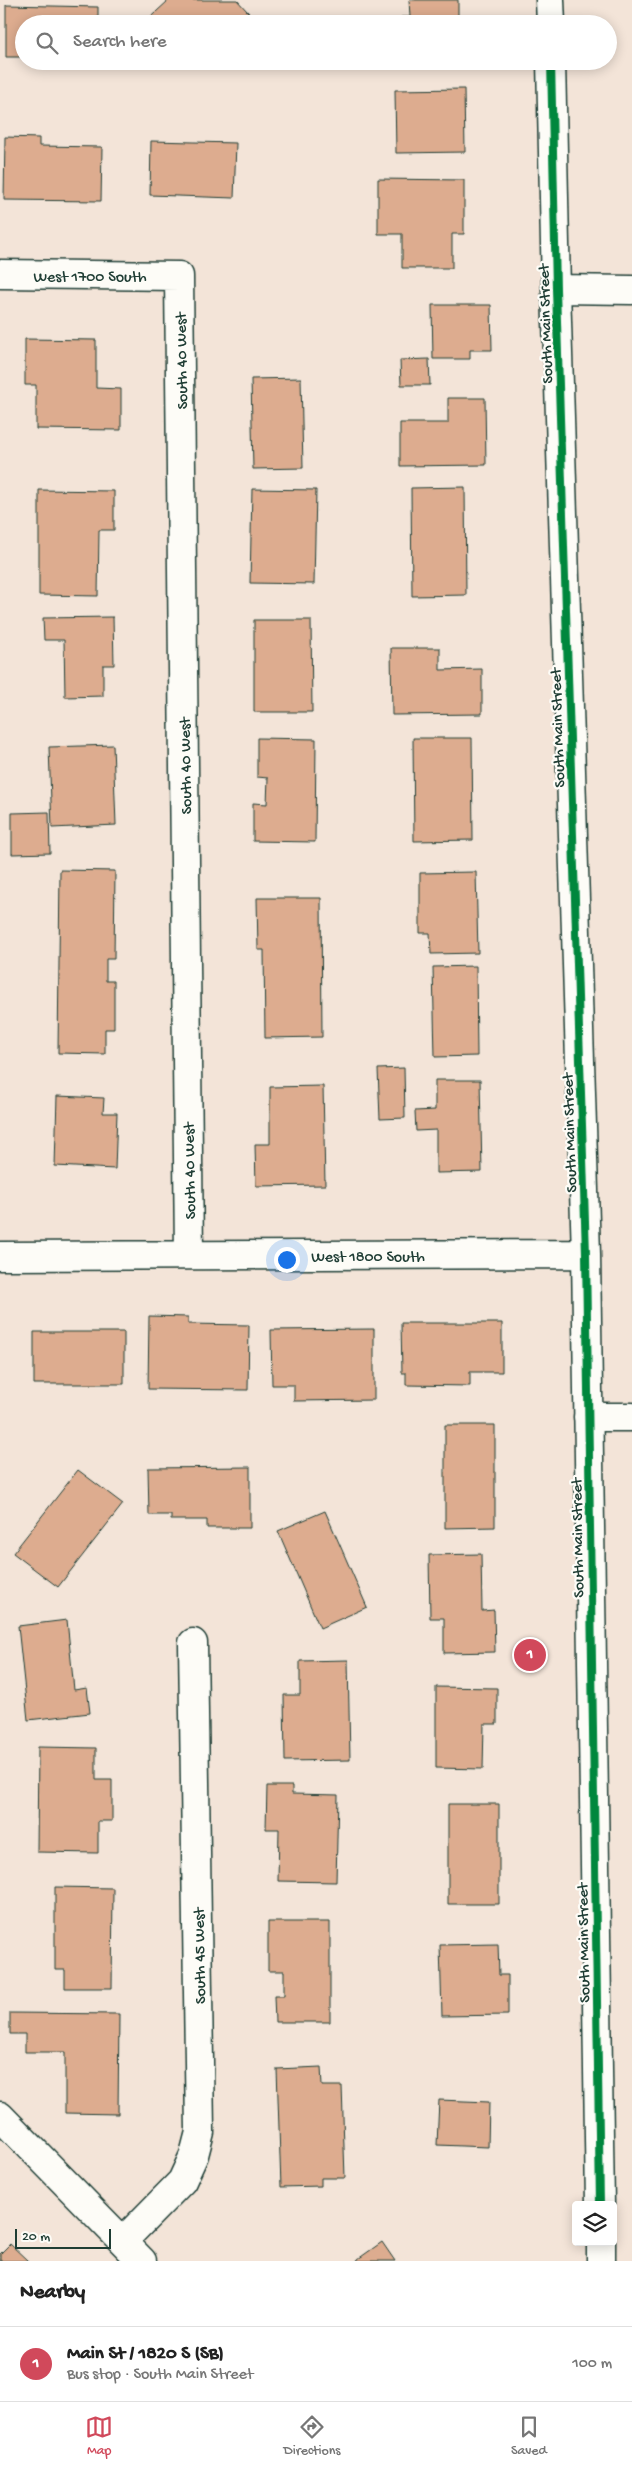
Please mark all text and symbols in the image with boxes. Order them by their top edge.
search box [15,15,617,70]
icon: search [33,29,61,57]
text: Search here [73,31,167,54]
street label: South Main Street [536,262,559,384]
street label: West 1700 South [33,269,147,288]
street label: South 40 West [173,311,194,410]
street label: South Main Street [548,666,571,788]
street label: South 40 West [177,716,198,815]
street label: South Main Street [560,1071,583,1193]
street label: South 40 West [181,1121,202,1220]
your location [274,1247,300,1273]
street label: West 1800 South [311,1249,425,1268]
street label: South Main Street [569,1476,590,1598]
pin: 1 [514,1636,546,1674]
street label: South Main Street [575,1881,596,2003]
street label: South 45 West [191,1906,212,2004]
map controls [572,2201,617,2246]
button: layers [572,2201,617,2246]
scale bar [15,2226,111,2249]
text: 20 m [22,2229,50,2246]
text: Nearby [20,2281,85,2306]
text: Main St / 1820 S (SB) [67,2343,224,2366]
text: 1 [33,2355,39,2374]
text: 100 m [572,2355,612,2374]
text: Bus stop · South Main Street [67,2366,253,2385]
tab: Map [85,2413,113,2460]
tab: Directions [284,2413,341,2460]
tab: Saved [511,2413,547,2460]

